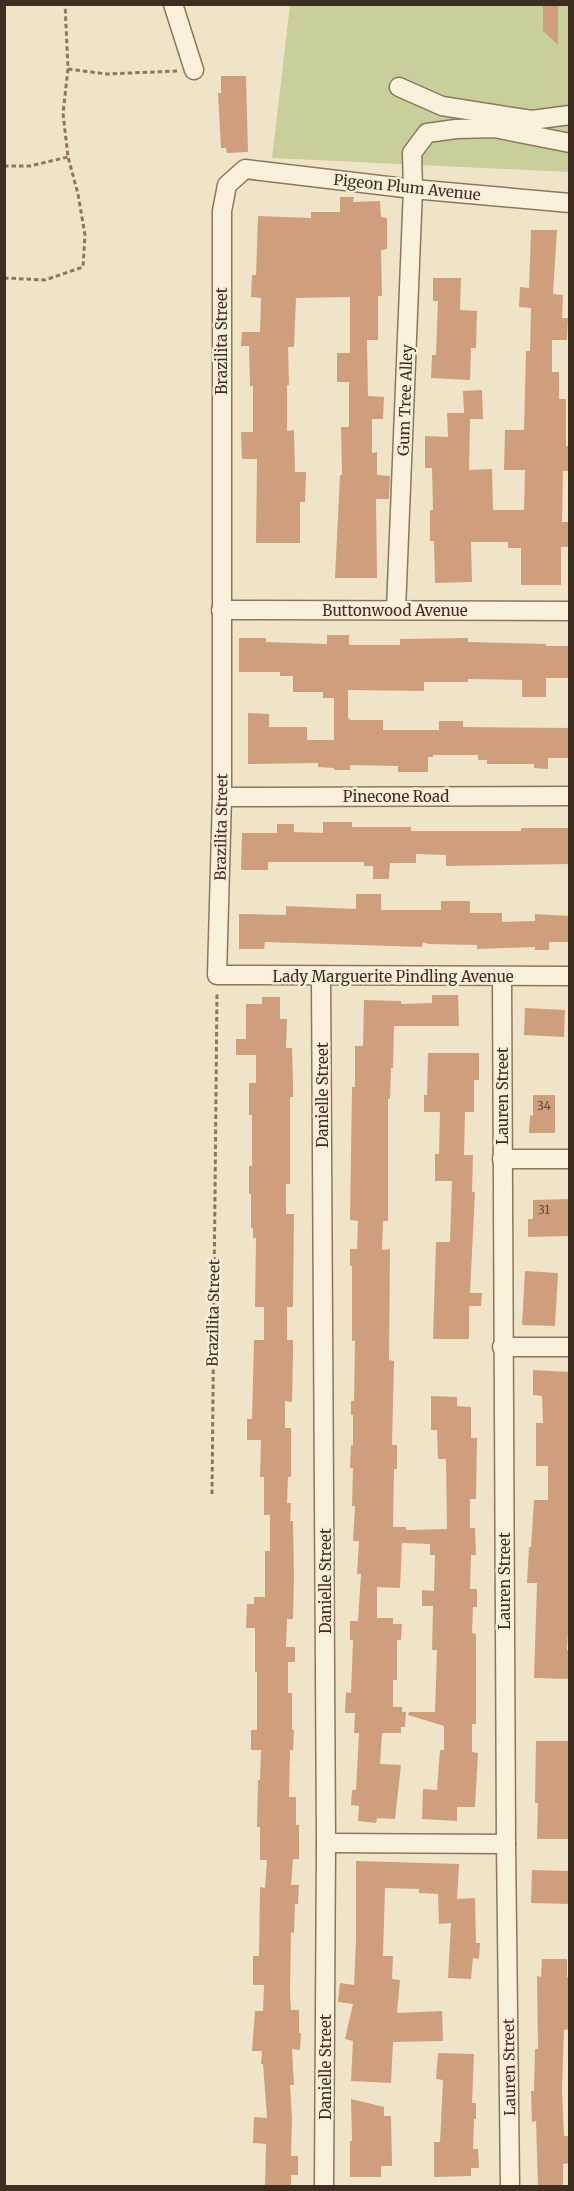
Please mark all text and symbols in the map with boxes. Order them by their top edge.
street label: Pigeon Plum Avenue [332,170,482,204]
street label: Brazilita Street [212,287,231,395]
street label: Gum Tree Alley [394,344,416,456]
street label: Buttonwood Avenue [322,601,468,620]
street label: Brazilita Street [211,773,231,881]
street label: Pinecone Road [343,787,449,806]
street label: Lady Marguerite Pindling Avenue [272,967,514,986]
street label: Danielle Street [313,1042,332,1148]
street label: Lauren Street [493,1047,512,1145]
house number: 34 [537,1098,552,1113]
house number: 31 [538,1202,550,1217]
street label: Brazilita Street [203,1259,223,1367]
street label: Danielle Street [316,1528,335,1634]
street label: Lauren Street [495,1532,514,1630]
street label: Danielle Street [316,2014,335,2120]
street label: Lauren Street [499,2018,519,2116]

